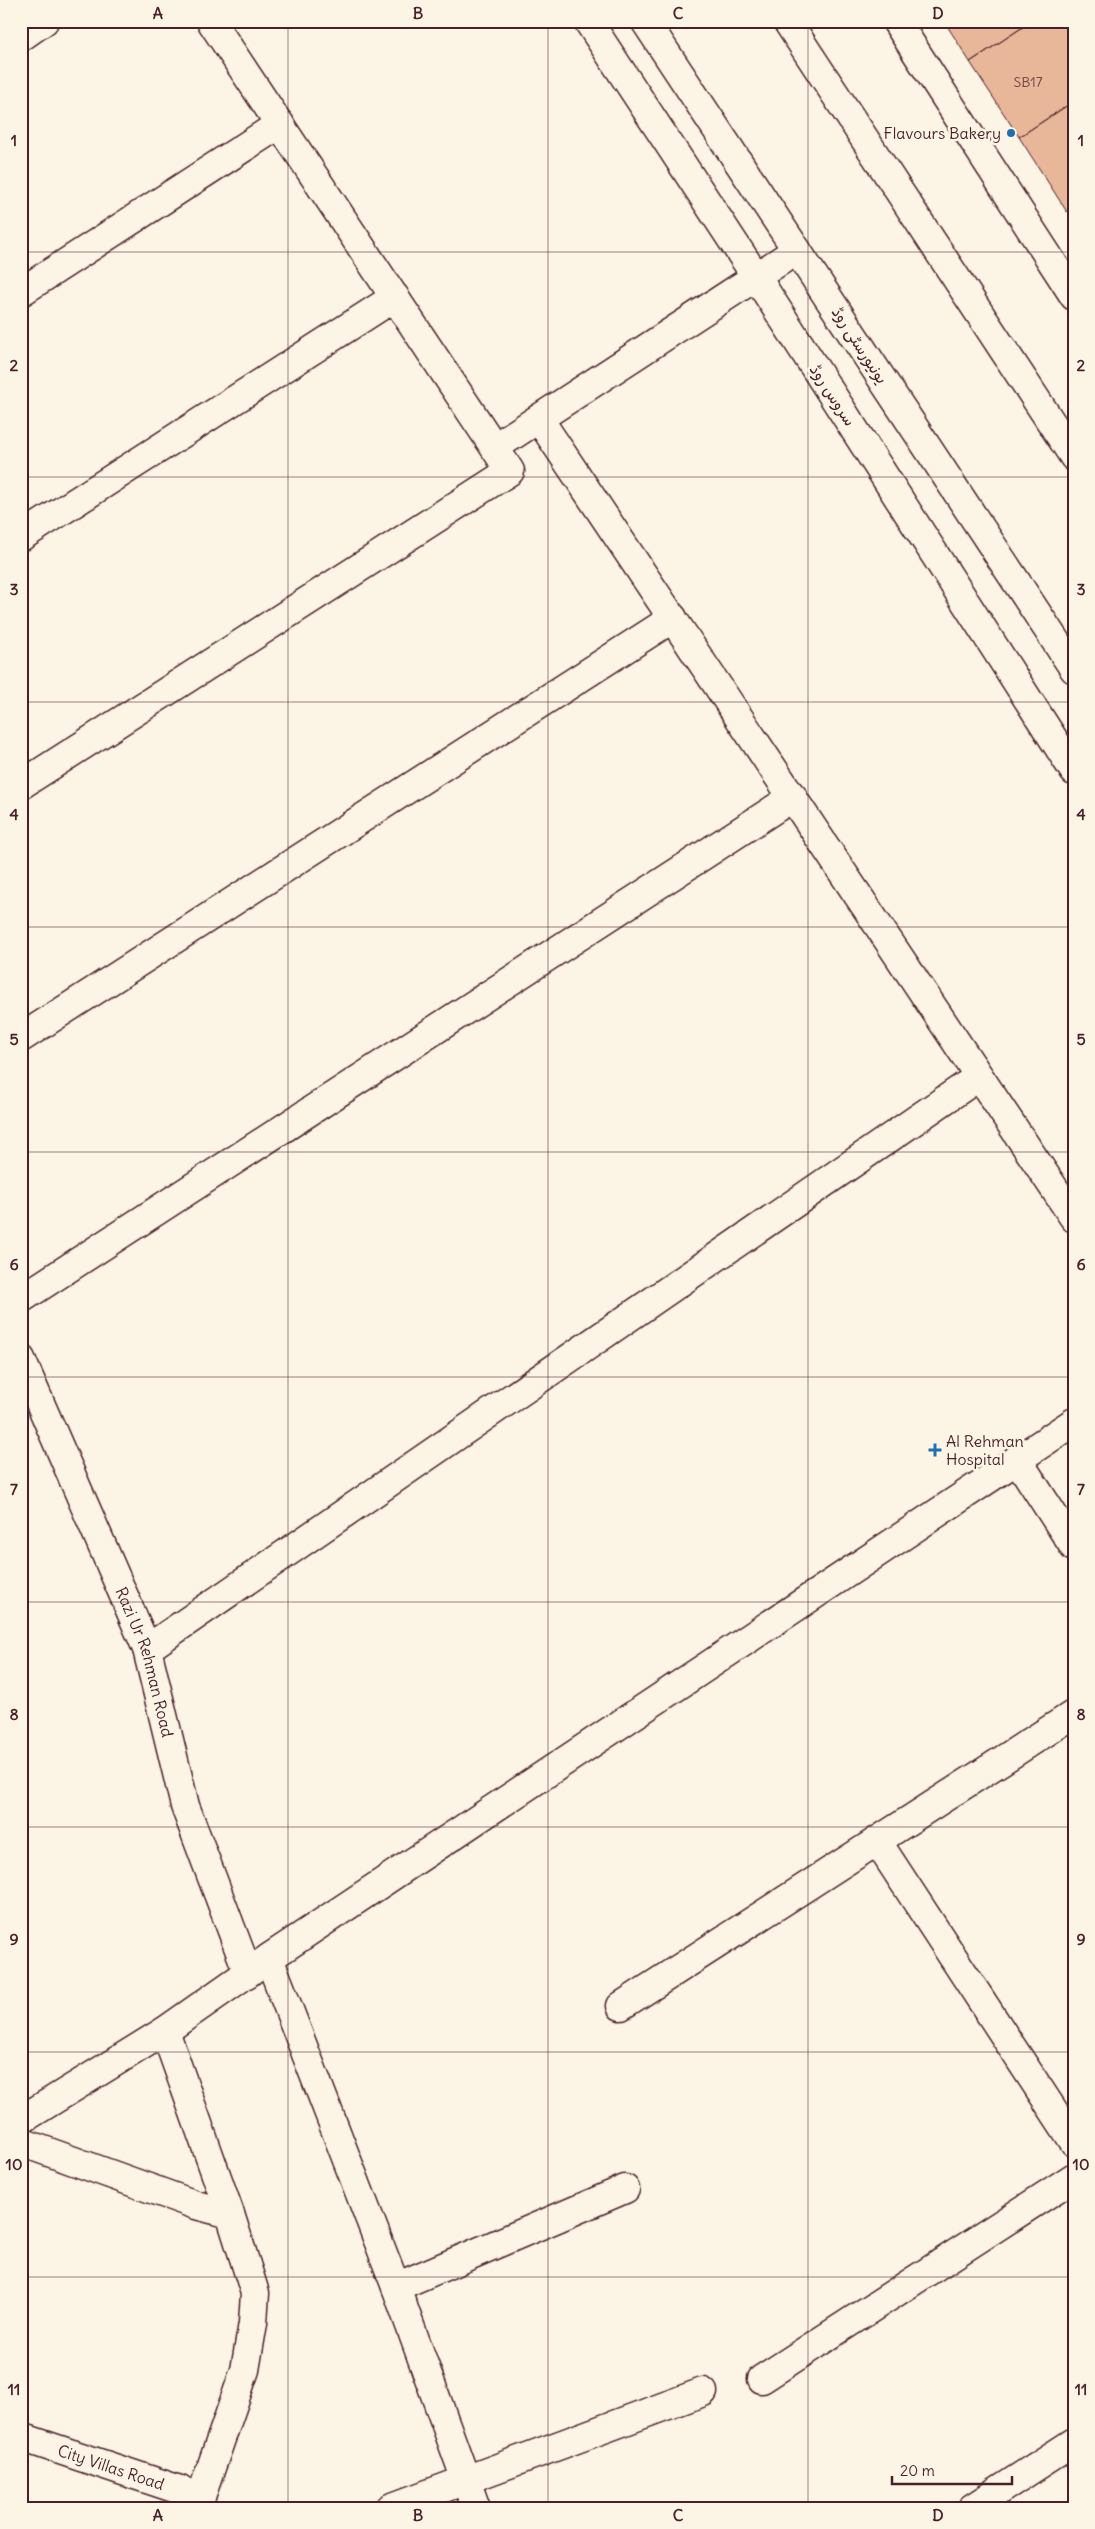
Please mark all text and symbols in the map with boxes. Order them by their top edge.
text: A [153,3,163,23]
text: B [413,3,424,23]
text: C [673,3,684,23]
text: D [932,3,944,23]
house number: SB17 [1013,73,1043,91]
place label: Flavours Bakery [884,123,1001,143]
marker: Flavours Bakery [1005,127,1017,139]
text: 1 [11,130,17,150]
text: 1 [1078,130,1084,150]
street label: یونیورسٹی روڈ [827,303,892,388]
text: 2 [10,355,19,375]
text: 2 [1077,355,1086,375]
street label: سروس روڈ [806,360,860,430]
text: 3 [9,579,19,599]
text: 3 [1076,579,1086,599]
text: 4 [9,804,19,824]
text: 4 [1076,804,1086,824]
text: 5 [9,1029,19,1049]
text: 5 [1076,1029,1086,1049]
text: 6 [9,1254,19,1274]
text: 6 [1076,1254,1086,1274]
place label: Al Rehman Hospital [946,1431,1024,1469]
marker: Al Rehman Hospital [928,1443,942,1457]
text: 7 [10,1479,18,1499]
text: 7 [1077,1479,1085,1499]
street label: Razi Ur Rehman Road [111,1584,178,1739]
text: 8 [9,1704,19,1724]
text: 8 [1076,1704,1086,1724]
text: 9 [9,1929,19,1949]
text: 9 [1076,1929,1086,1949]
text: 10 [6,2154,22,2174]
text: 10 [1073,2154,1089,2174]
text: 11 [8,2379,20,2399]
text: 11 [1075,2379,1087,2399]
street label: City Villas Road [55,2440,167,2494]
scale bar [892,2454,1012,2486]
text: 20 m [900,2461,935,2480]
text: A [153,2505,163,2525]
text: B [413,2505,424,2525]
text: C [673,2505,684,2525]
text: D [932,2505,944,2525]

